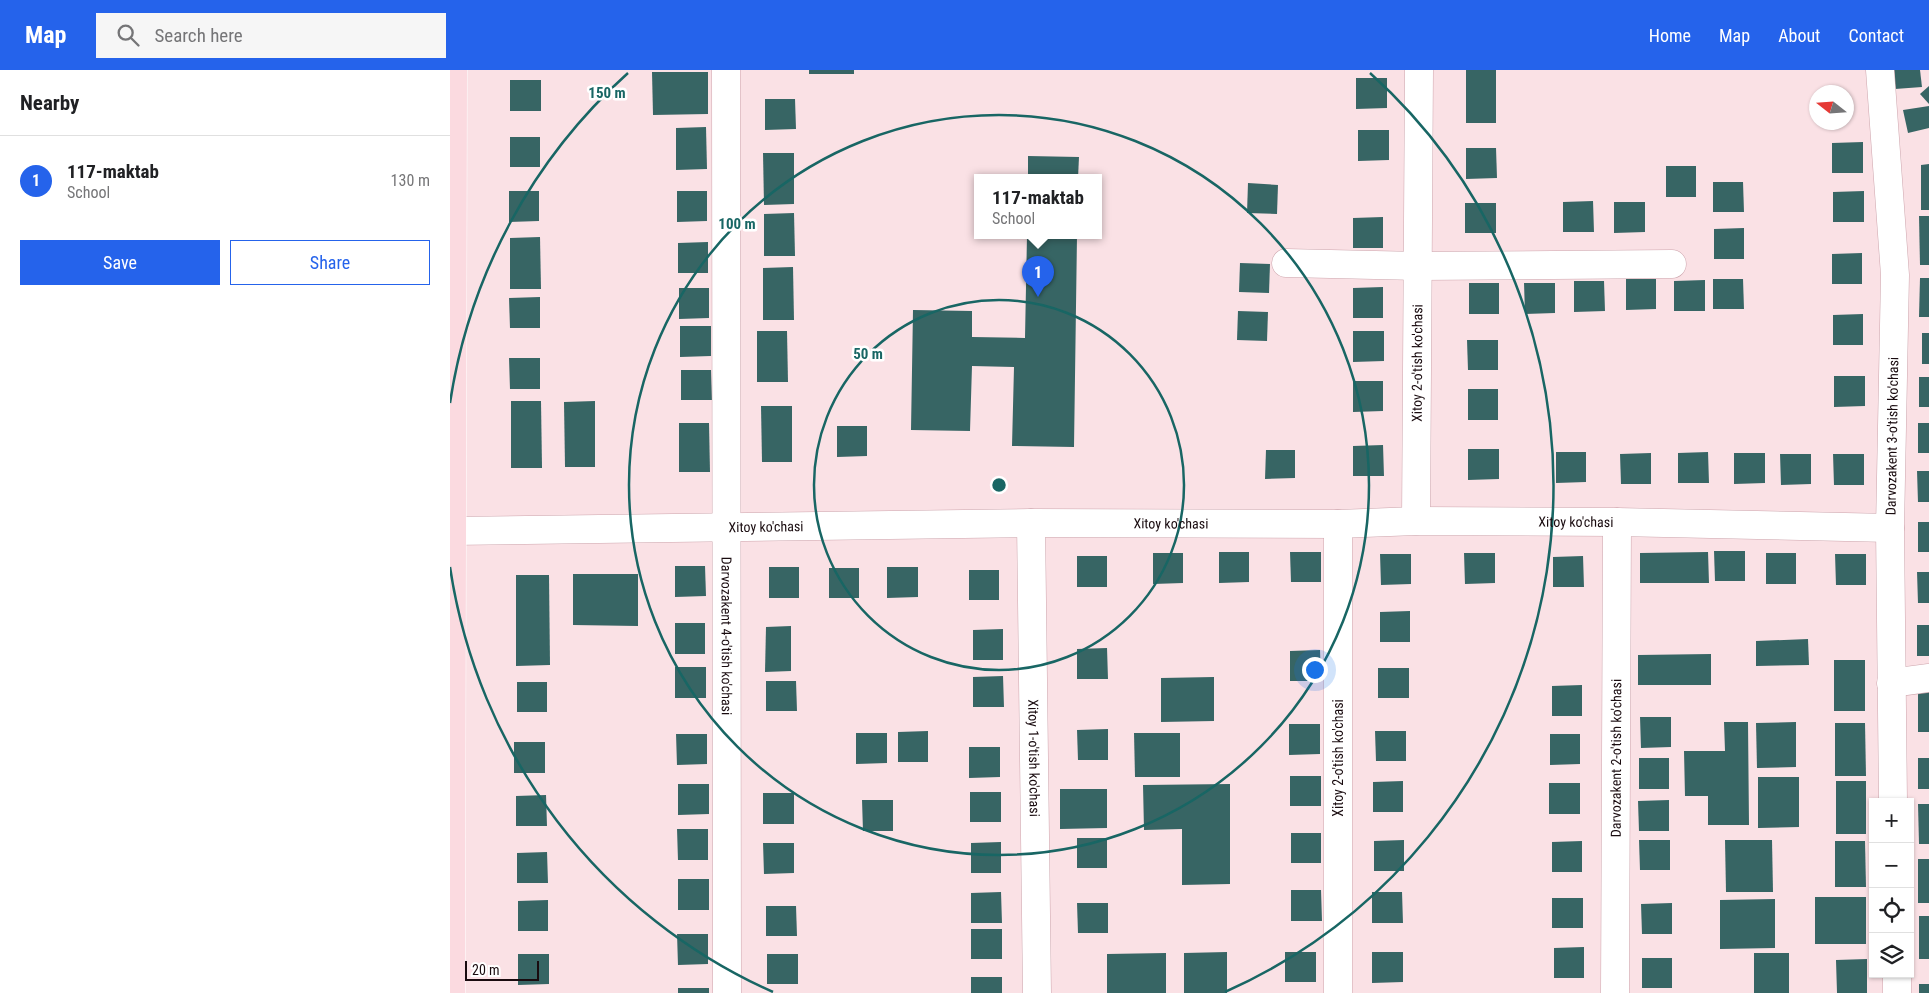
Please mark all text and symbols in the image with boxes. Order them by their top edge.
search box [96,13,446,58]
text: Map [25,21,66,49]
icon: search [114,21,142,49]
text: Search here [154,24,243,47]
text: Home [1649,25,1691,46]
text: Map [1719,25,1750,46]
text: About [1778,25,1820,46]
text: Contact [1848,25,1904,46]
text: 150 m [588,84,626,102]
north arrow [1809,85,1854,130]
text: Nearby [20,91,79,115]
text: 117-maktab [67,160,159,183]
text: 1 [32,171,40,190]
text: 130 m [391,171,430,190]
popup [974,174,1102,239]
text: School [67,183,110,202]
text: 117-maktab [992,186,1084,209]
text: School [992,209,1035,228]
text: 100 m [718,215,756,233]
button: Save [20,240,220,285]
button: Share [230,240,430,285]
pin: 1 [1022,256,1054,297]
street label: Xitoy 2-o'tish ko'chasi [1409,304,1425,422]
text: 50 m [853,345,883,363]
street label: Darvozakent 3-o'tish ko'chasi [1883,357,1901,515]
centre of rings [990,476,1008,494]
street label: Xitoy ko'chasi [1538,514,1613,530]
street label: Xitoy ko'chasi [1133,515,1208,532]
street label: Xitoy ko'chasi [728,518,804,535]
street label: Darvozakent 4-o'tish ko'chasi [719,557,735,715]
your location [1302,657,1328,683]
street label: Darvozakent 2-o'tish ko'chasi [1608,679,1624,837]
street label: Xitoy 1-o'tish ko'chasi [1025,699,1043,817]
street label: Xitoy 2-o'tish ko'chasi [1330,699,1346,817]
map controls [1869,798,1914,978]
button: + [1869,798,1914,843]
button: − [1869,843,1914,888]
button: locate [1869,888,1914,933]
button: layers [1869,933,1914,978]
scale bar [465,958,539,981]
text: 20 m [472,962,500,978]

